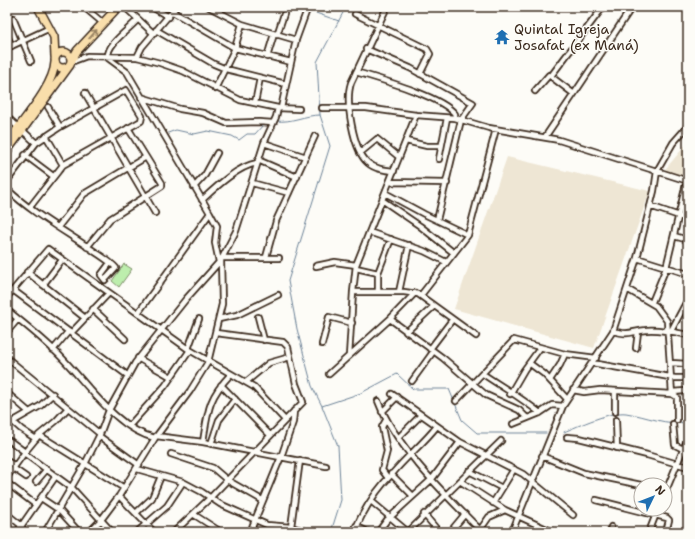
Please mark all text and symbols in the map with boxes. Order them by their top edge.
place label: Quintal Igreja Josafat (ex Maná) [514,20,639,54]
temple icon: Quintal Igreja Josafat (ex Maná) [493,28,511,46]
one-way arrow [89,29,98,39]
north arrow [633,477,673,517]
text: N [651,482,669,499]

